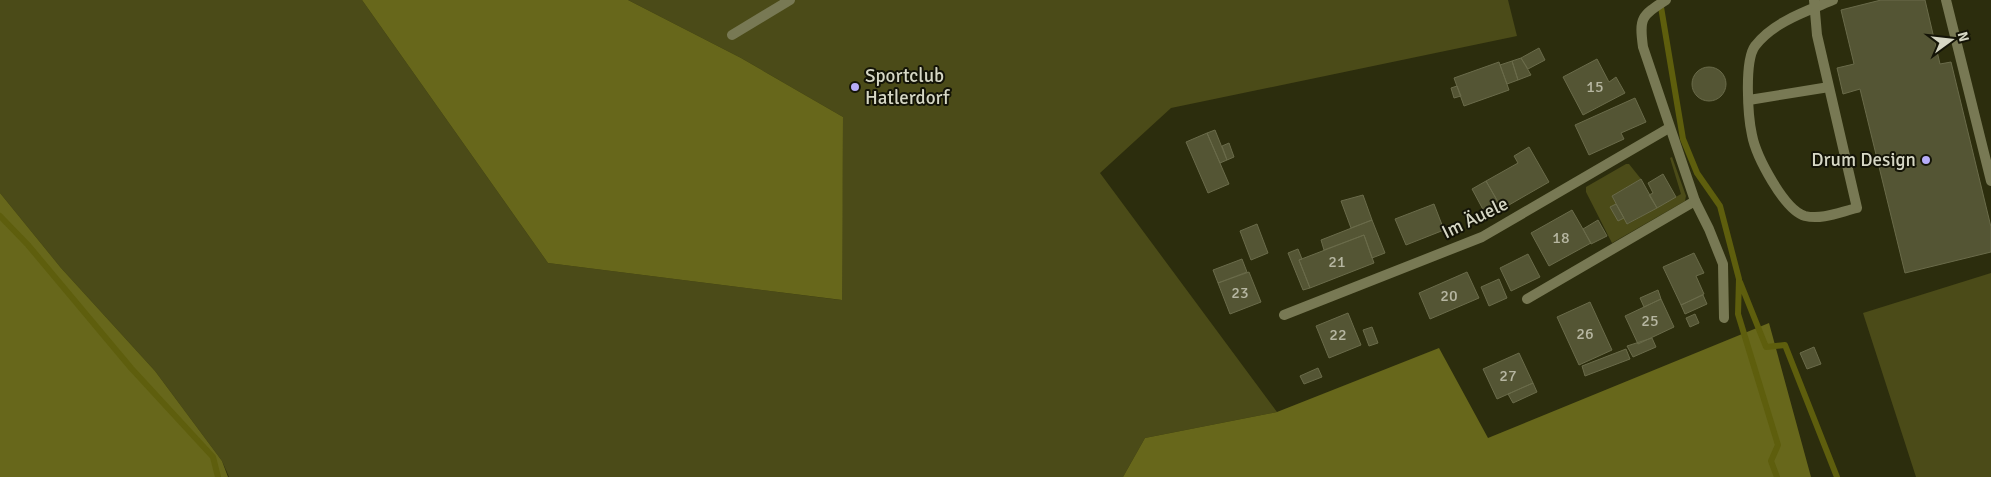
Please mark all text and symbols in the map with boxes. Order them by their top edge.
north arrow [1926,15,1976,65]
text: N [1954,30,1973,44]
place label: Sportclub Hatlerdorf [865,64,951,110]
house number: 15 [1586,77,1604,97]
marker: Sportclub Hatlerdorf [849,81,861,93]
place label: Drum Design [1811,148,1916,172]
marker: Drum Design [1920,154,1932,166]
street label: Im Äuele [1438,192,1512,244]
house number: 18 [1552,228,1570,248]
house number: 21 [1328,252,1346,272]
house number: 23 [1231,283,1249,303]
house number: 20 [1440,286,1458,306]
house number: 25 [1641,311,1659,331]
house number: 26 [1576,324,1594,344]
house number: 22 [1329,325,1347,345]
house number: 27 [1499,366,1517,386]

